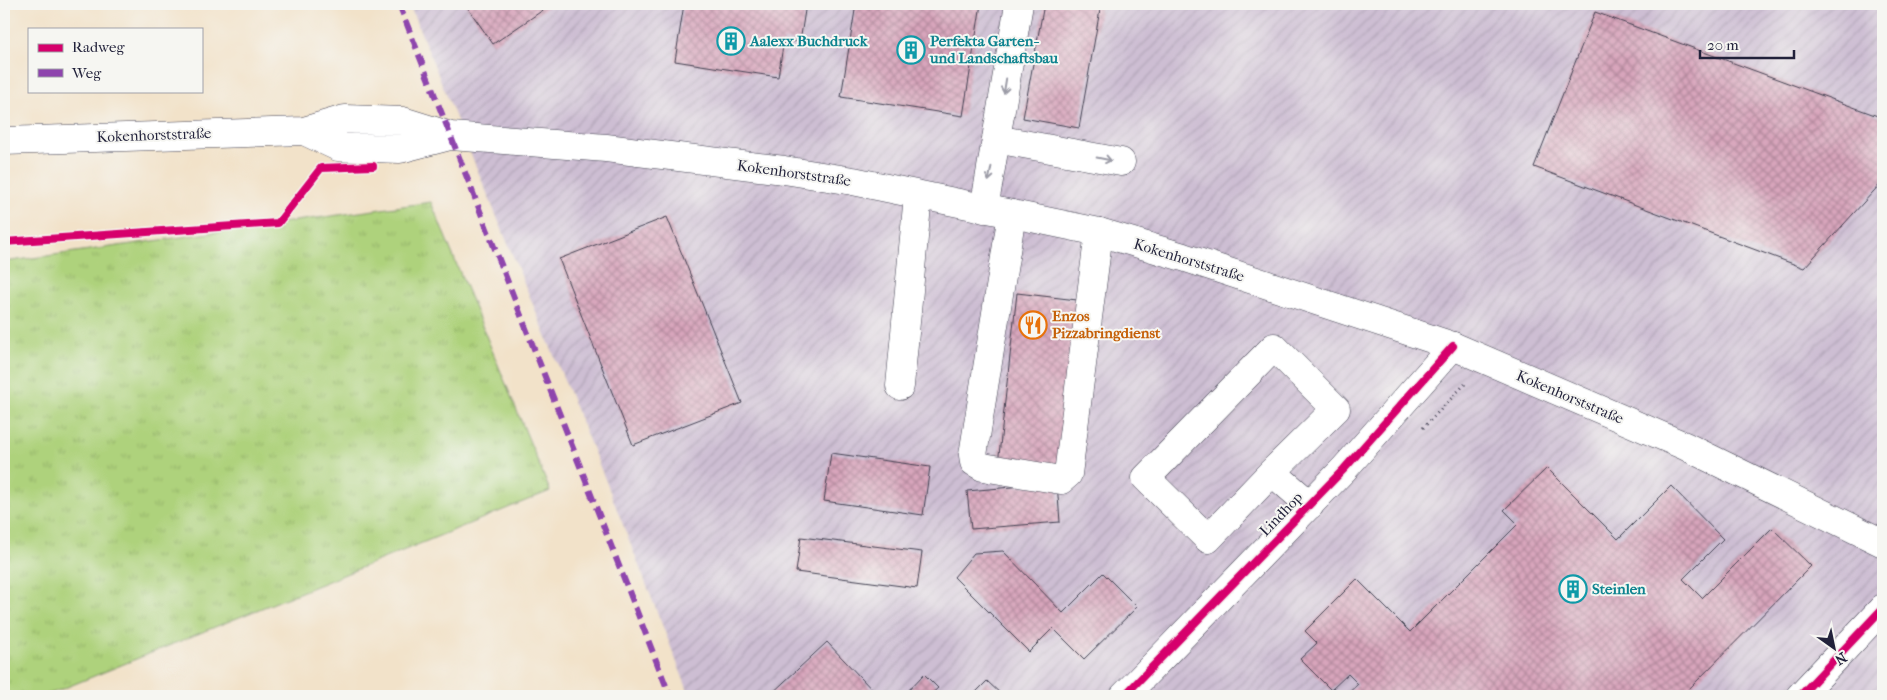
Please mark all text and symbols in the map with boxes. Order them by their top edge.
building icon: Aalexx Buchdruck [716,26,746,56]
legend [28,28,202,92]
scale bar [1700,28,1793,60]
place label: Aalexx Buchdruck [749,32,869,50]
place label: Perfekta Garten- und Landschaftsbau [929,32,1058,67]
building icon: Perfekta Garten- und Landschaftsbau [896,35,926,65]
text: 20 m [1707,36,1739,54]
text: Radweg [72,38,125,56]
text: Weg [71,64,102,82]
one-way arrow [1000,78,1010,94]
street label: Kokenhorststraße [96,124,212,146]
one-way arrow [1096,155,1112,165]
street label: Kokenhorststraße [736,156,853,190]
one-way arrow [985,165,994,181]
street label: Kokenhorststraße [1132,235,1247,286]
place label: Enzos Pizzabringdienst [1052,307,1161,342]
restaurant icon: Enzos Pizzabringdienst [1018,310,1048,340]
street label: Kokenhorststraße [1514,366,1627,428]
street label: Lindhop [1256,488,1306,540]
building icon: Steinlen [1558,574,1588,604]
place label: Steinlen [1592,580,1646,598]
north arrow [1810,622,1860,672]
text: N [1831,648,1850,669]

